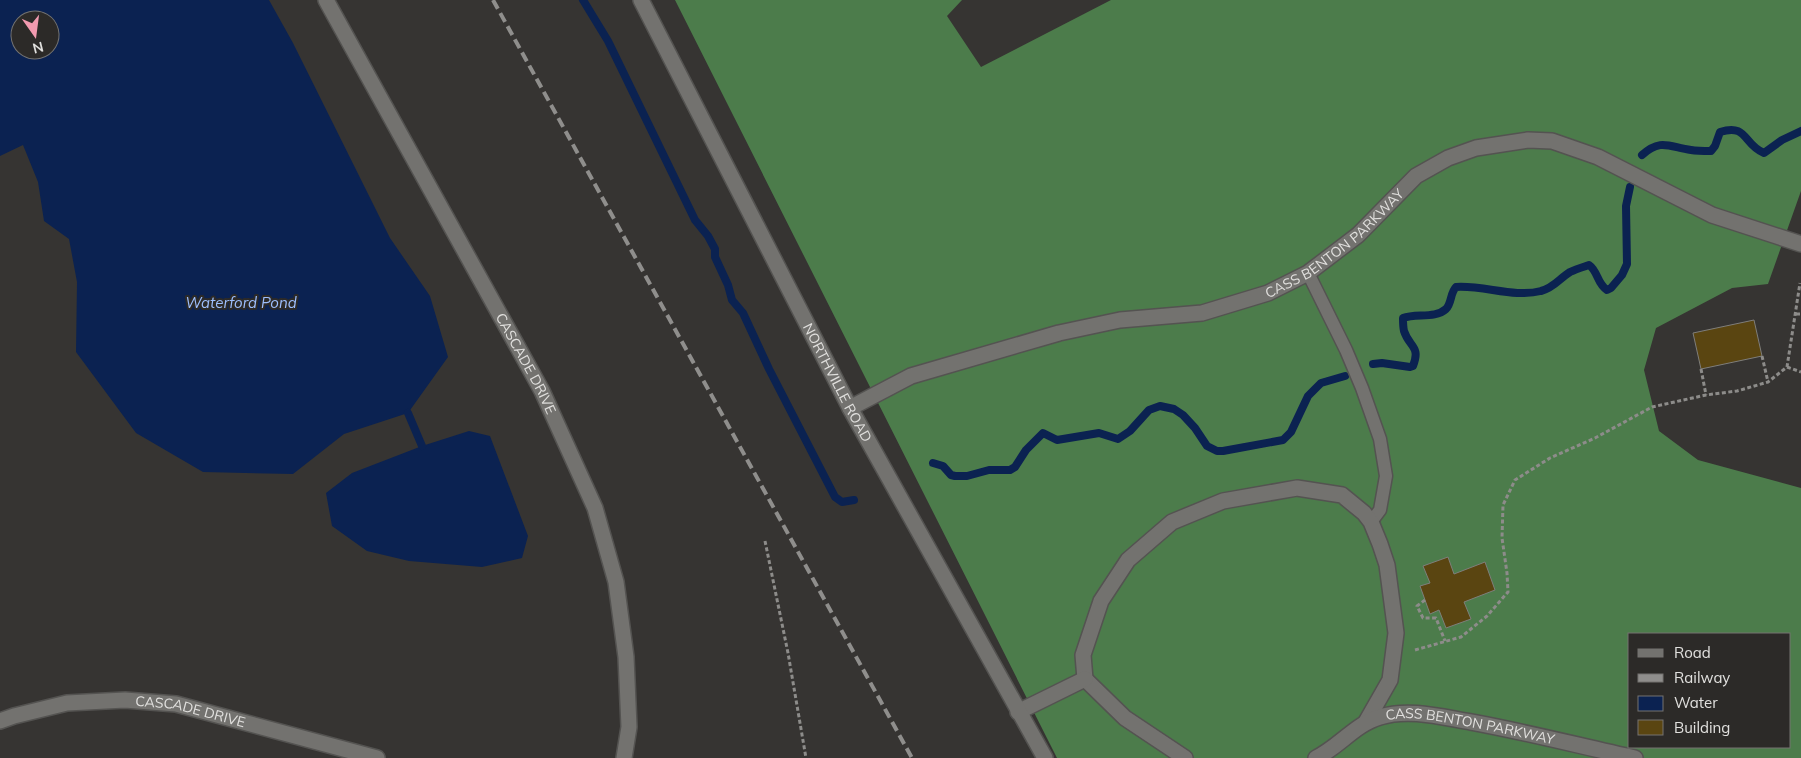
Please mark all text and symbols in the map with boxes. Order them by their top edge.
north arrow [10,10,60,60]
text: N [31,38,45,58]
street label: CASS BENTON PARKWAY [1262,185,1408,302]
water label: Waterford Pond [185,293,297,312]
street label: CASCADE DRIVE [492,310,560,417]
street label: NORTHVILLE ROAD [799,320,876,445]
legend [1628,633,1791,748]
text: Road [1674,643,1711,662]
text: Railway [1674,668,1730,687]
street label: CASCADE DRIVE [135,692,247,731]
text: Water [1674,693,1718,712]
street label: CASS BENTON PARKWAY [1384,704,1557,748]
text: Building [1674,718,1730,737]

